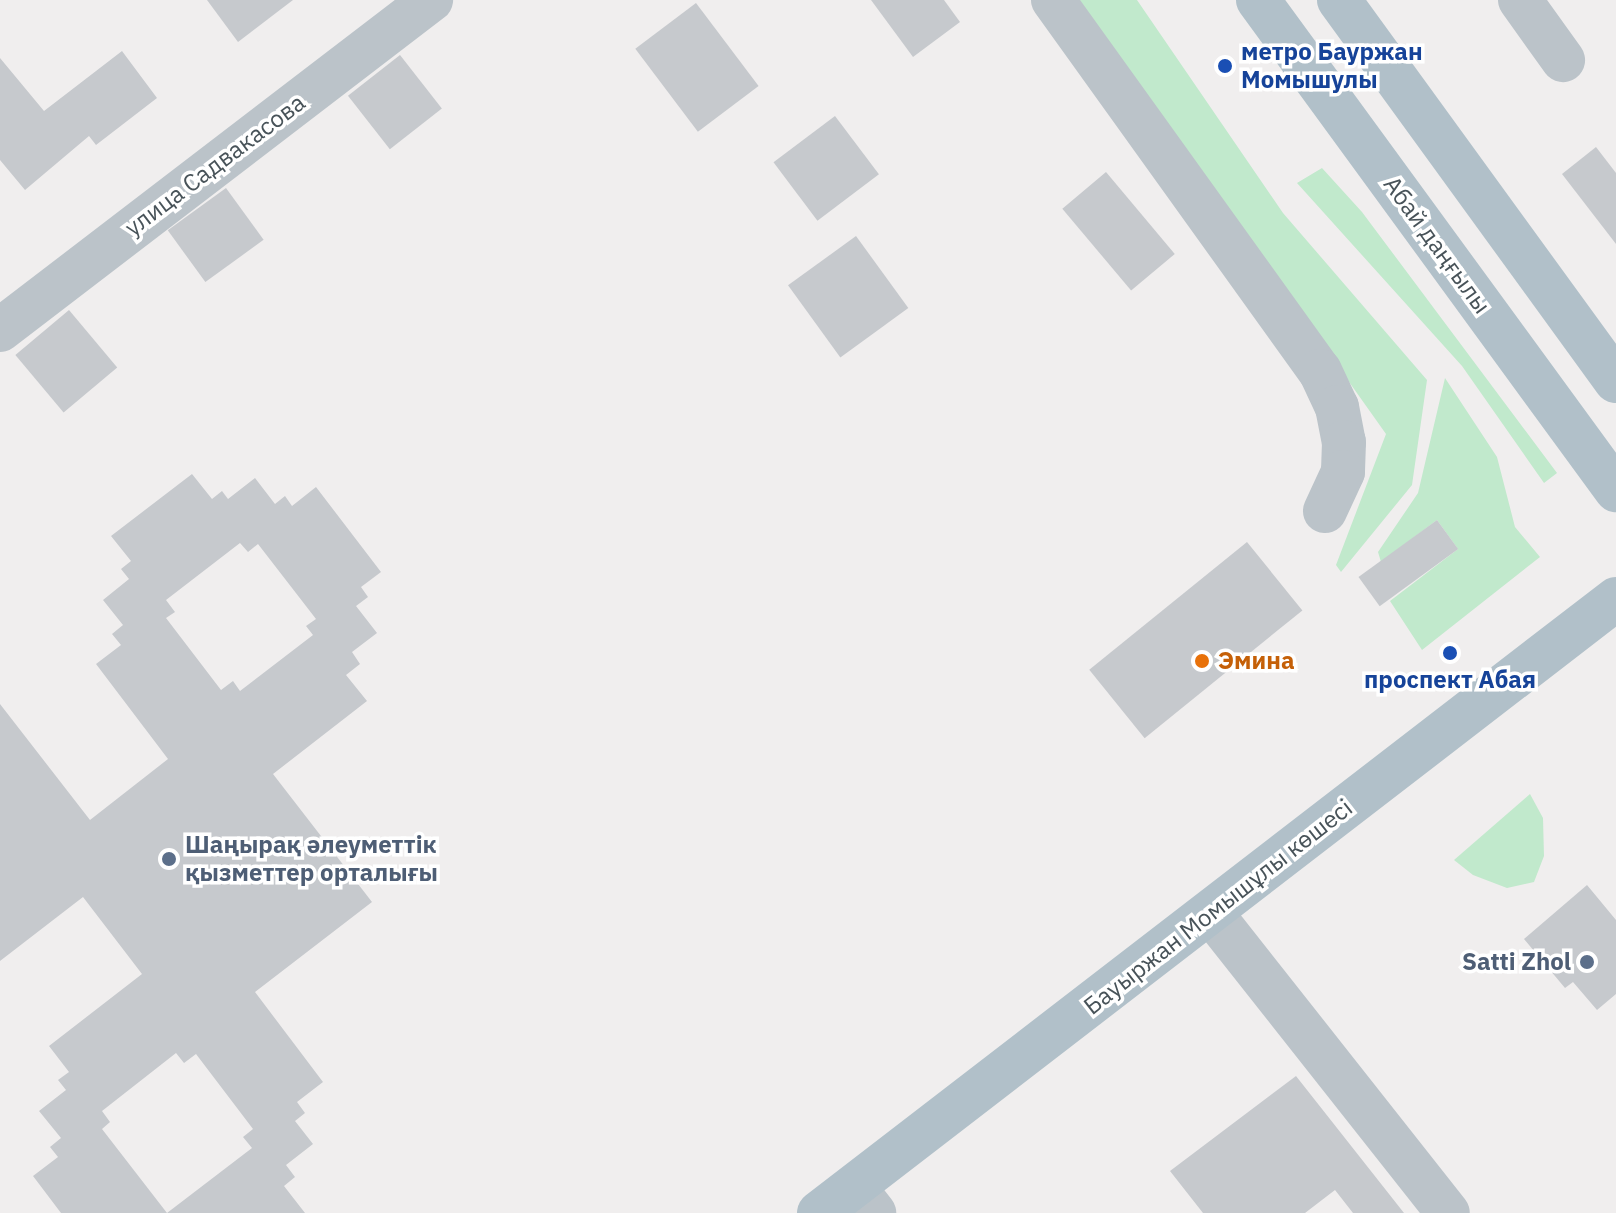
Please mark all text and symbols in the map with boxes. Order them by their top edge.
place label: метро Бауржан Момышулы [1241,38,1423,94]
marker: метро Бауржан Момышулы [1216,57,1234,75]
street label: улица Садвакасова [119,88,311,242]
street label: Абай даңғылы [1378,171,1496,319]
marker: проспект Абая [1441,644,1459,662]
place label: Эмина [1218,647,1295,675]
marker: Эмина [1193,652,1211,670]
place label: проспект Абая [1364,666,1536,694]
street label: Бауыржан Момышұлы көшесі [1078,793,1358,1021]
place label: Шаңырақ әлеуметтік қызметтер орталығы [185,831,438,887]
marker: Шаңырақ әлеуметтік қызметтер орталығы [160,850,178,868]
place label: Satti Zhol [1462,948,1571,976]
marker: Satti Zhol [1578,953,1596,971]

